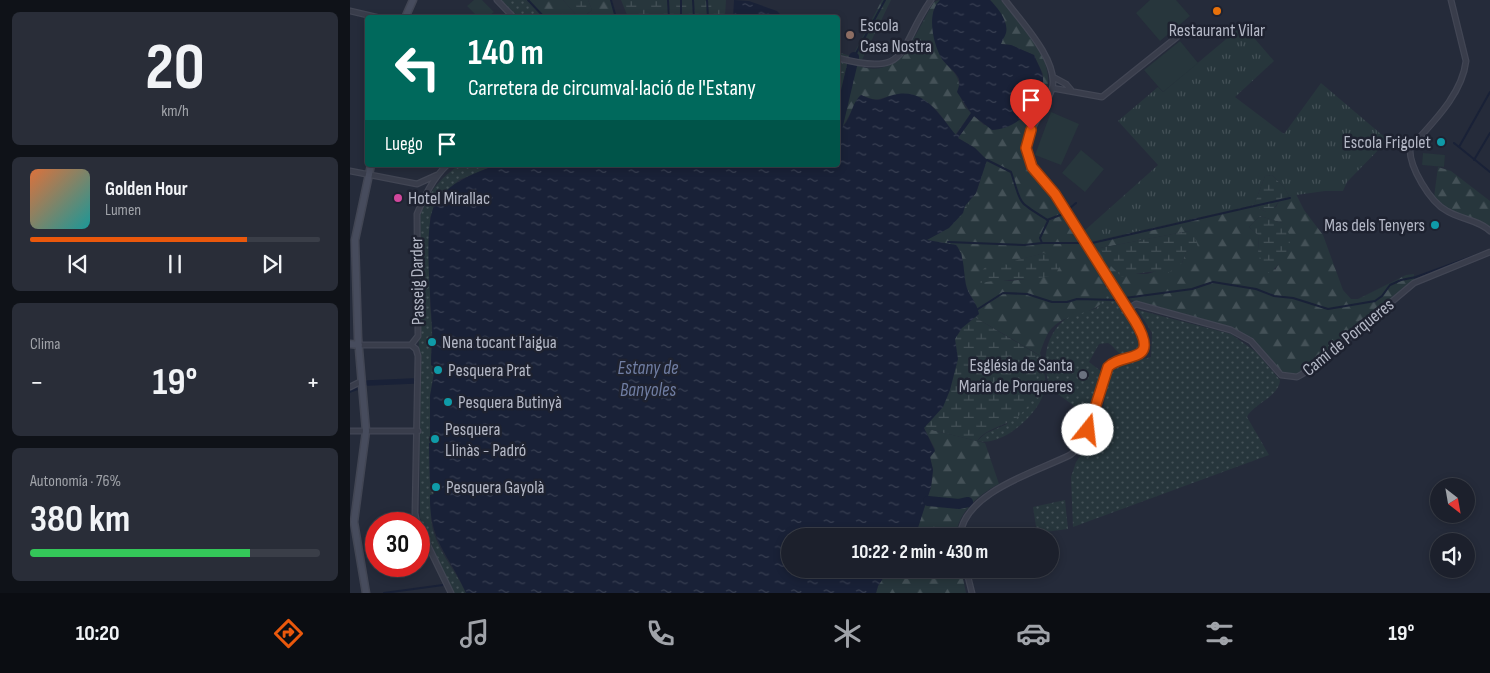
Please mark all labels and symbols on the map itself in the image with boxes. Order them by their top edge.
marker: Restaurant Vilar [1211,5,1223,17]
place label: Escola Casa Nostra [860,15,932,57]
place label: Restaurant Vilar [1169,20,1265,41]
marker: Escola Casa Nostra [844,29,856,41]
pin [1010,79,1052,130]
place label: Escola Frigolet [1343,132,1431,153]
marker: Escola Frigolet [1435,136,1447,148]
place label: Hotel Mirallac [408,188,490,209]
marker: Hotel Mirallac [392,192,404,204]
place label: Mas dels Tenyers [1324,215,1425,236]
marker: Mas dels Tenyers [1429,219,1441,231]
street label: Passeig Darder [406,237,429,325]
street label: Camí de Porqueres [1298,294,1398,381]
place label: Nena tocant l'aigua [442,332,557,353]
marker: Nena tocant l'aigua [426,336,438,348]
place label: Església de Santa Maria de Porqueres [959,355,1073,397]
water label: Estany de Banyoles [618,357,679,402]
place label: Pesquera Prat [448,360,532,381]
marker: Pesquera Prat [432,364,444,376]
marker: Església de Santa Maria de Porqueres [1077,369,1089,381]
place label: Pesquera Butinyà [458,392,562,413]
marker: Pesquera Butinyà [442,396,454,408]
position arrow [1061,403,1113,455]
place label: Pesquera Llinàs - Padró [445,419,526,461]
marker: Pesquera Llinàs - Padró [429,433,441,445]
place label: Pesquera Gayolà [446,477,545,498]
north arrow [1430,478,1475,522]
marker: Pesquera Gayolà [430,481,442,493]
speed limit sign: 30 [365,512,430,577]

